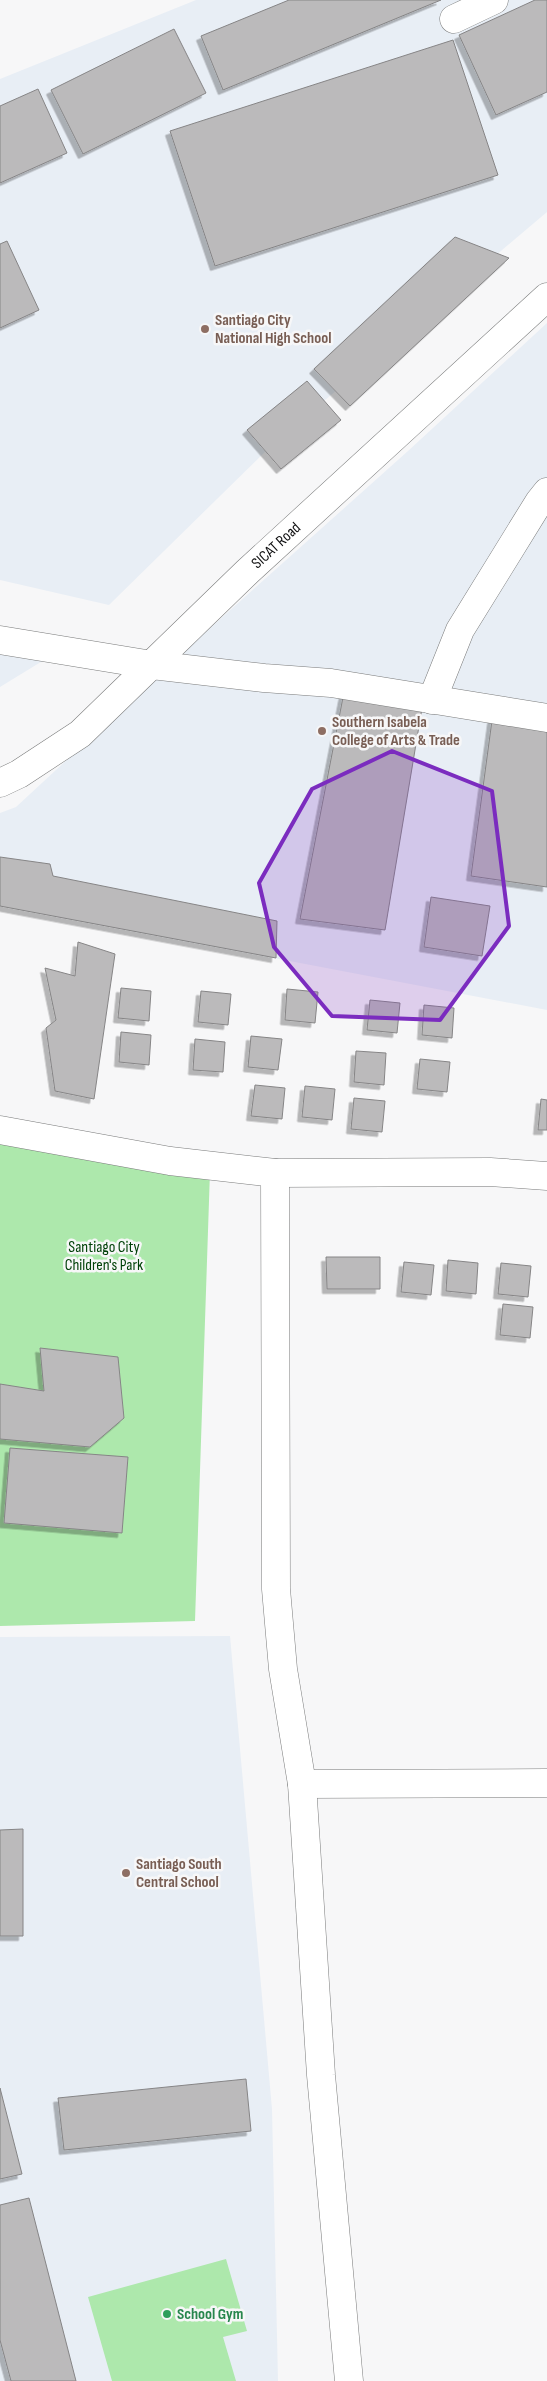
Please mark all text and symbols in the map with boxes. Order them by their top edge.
place label: Santiago City National High School [215,311,331,348]
marker: Santiago City National High School [199,323,211,335]
street label: SICAT Road [248,518,304,573]
place label: Southern Isabela College of Arts & Trade [332,713,460,750]
marker: Southern Isabela College of Arts & Trade [316,725,328,737]
park label: Santiago City Children's Park [65,1238,143,1275]
place label: Santiago South Central School [136,1855,222,1892]
marker: Santiago South Central School [120,1867,132,1879]
place label: School Gym [177,2305,243,2324]
marker: School Gym [161,2308,173,2320]

